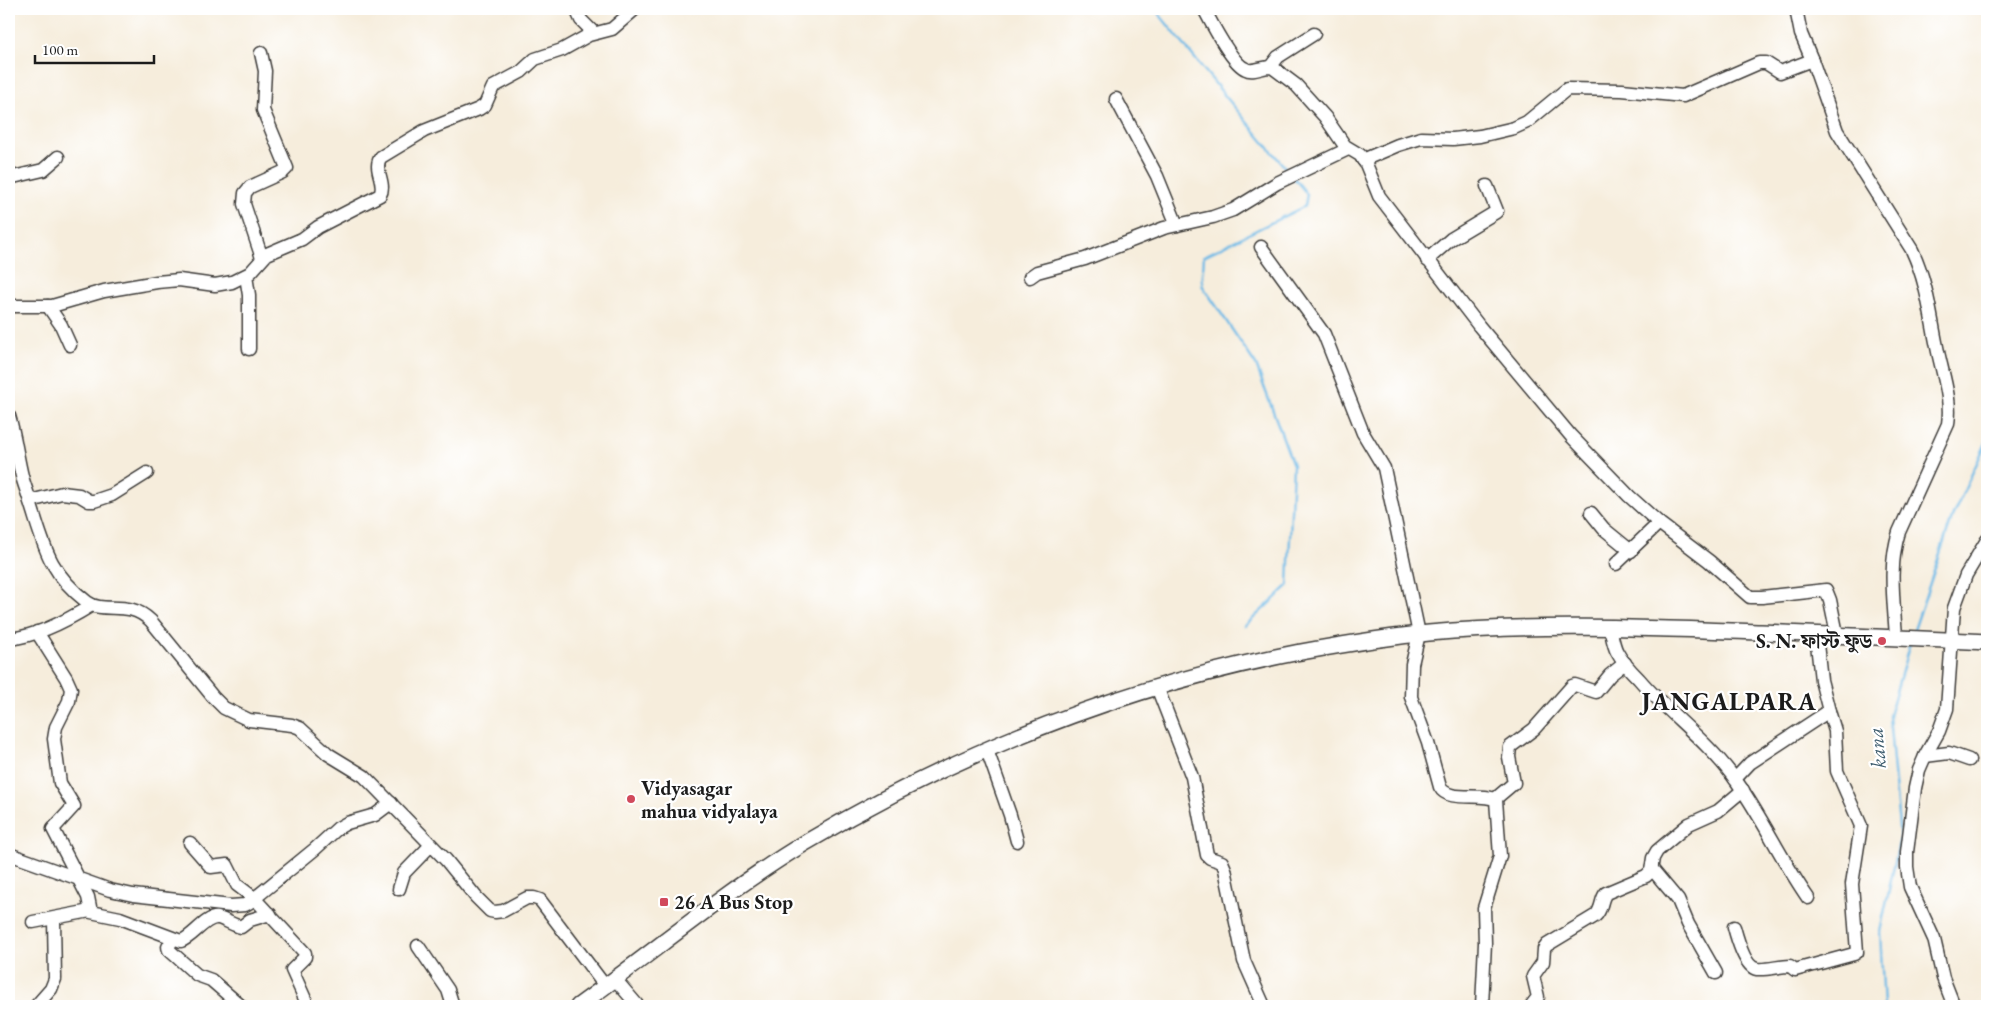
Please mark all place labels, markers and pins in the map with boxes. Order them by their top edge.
place label: S. N. ফাস্ট ফুড [1756,628,1873,654]
marker: S. N. ফাস্ট ফুড [1876,635,1888,647]
place label: Vidyasagar mahua vidyalaya [641,775,778,824]
marker: Vidyasagar mahua vidyalaya [625,793,637,805]
place label: 26 A Bus Stop [674,889,793,915]
marker: 26 A Bus Stop [658,896,670,908]

